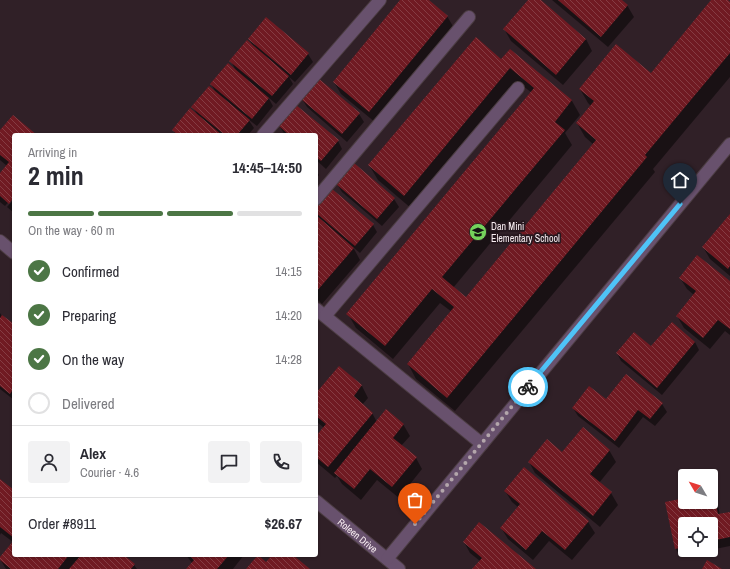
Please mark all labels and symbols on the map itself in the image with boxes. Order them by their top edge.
pin [663,163,697,204]
place label: Dan Mini Elementary School [491,220,560,245]
school or university icon: Dan Mini Elementary School [468,222,488,242]
courier [508,367,548,407]
north arrow [678,469,718,509]
pin [398,483,432,524]
street label: Roleen Drive [335,515,380,556]

